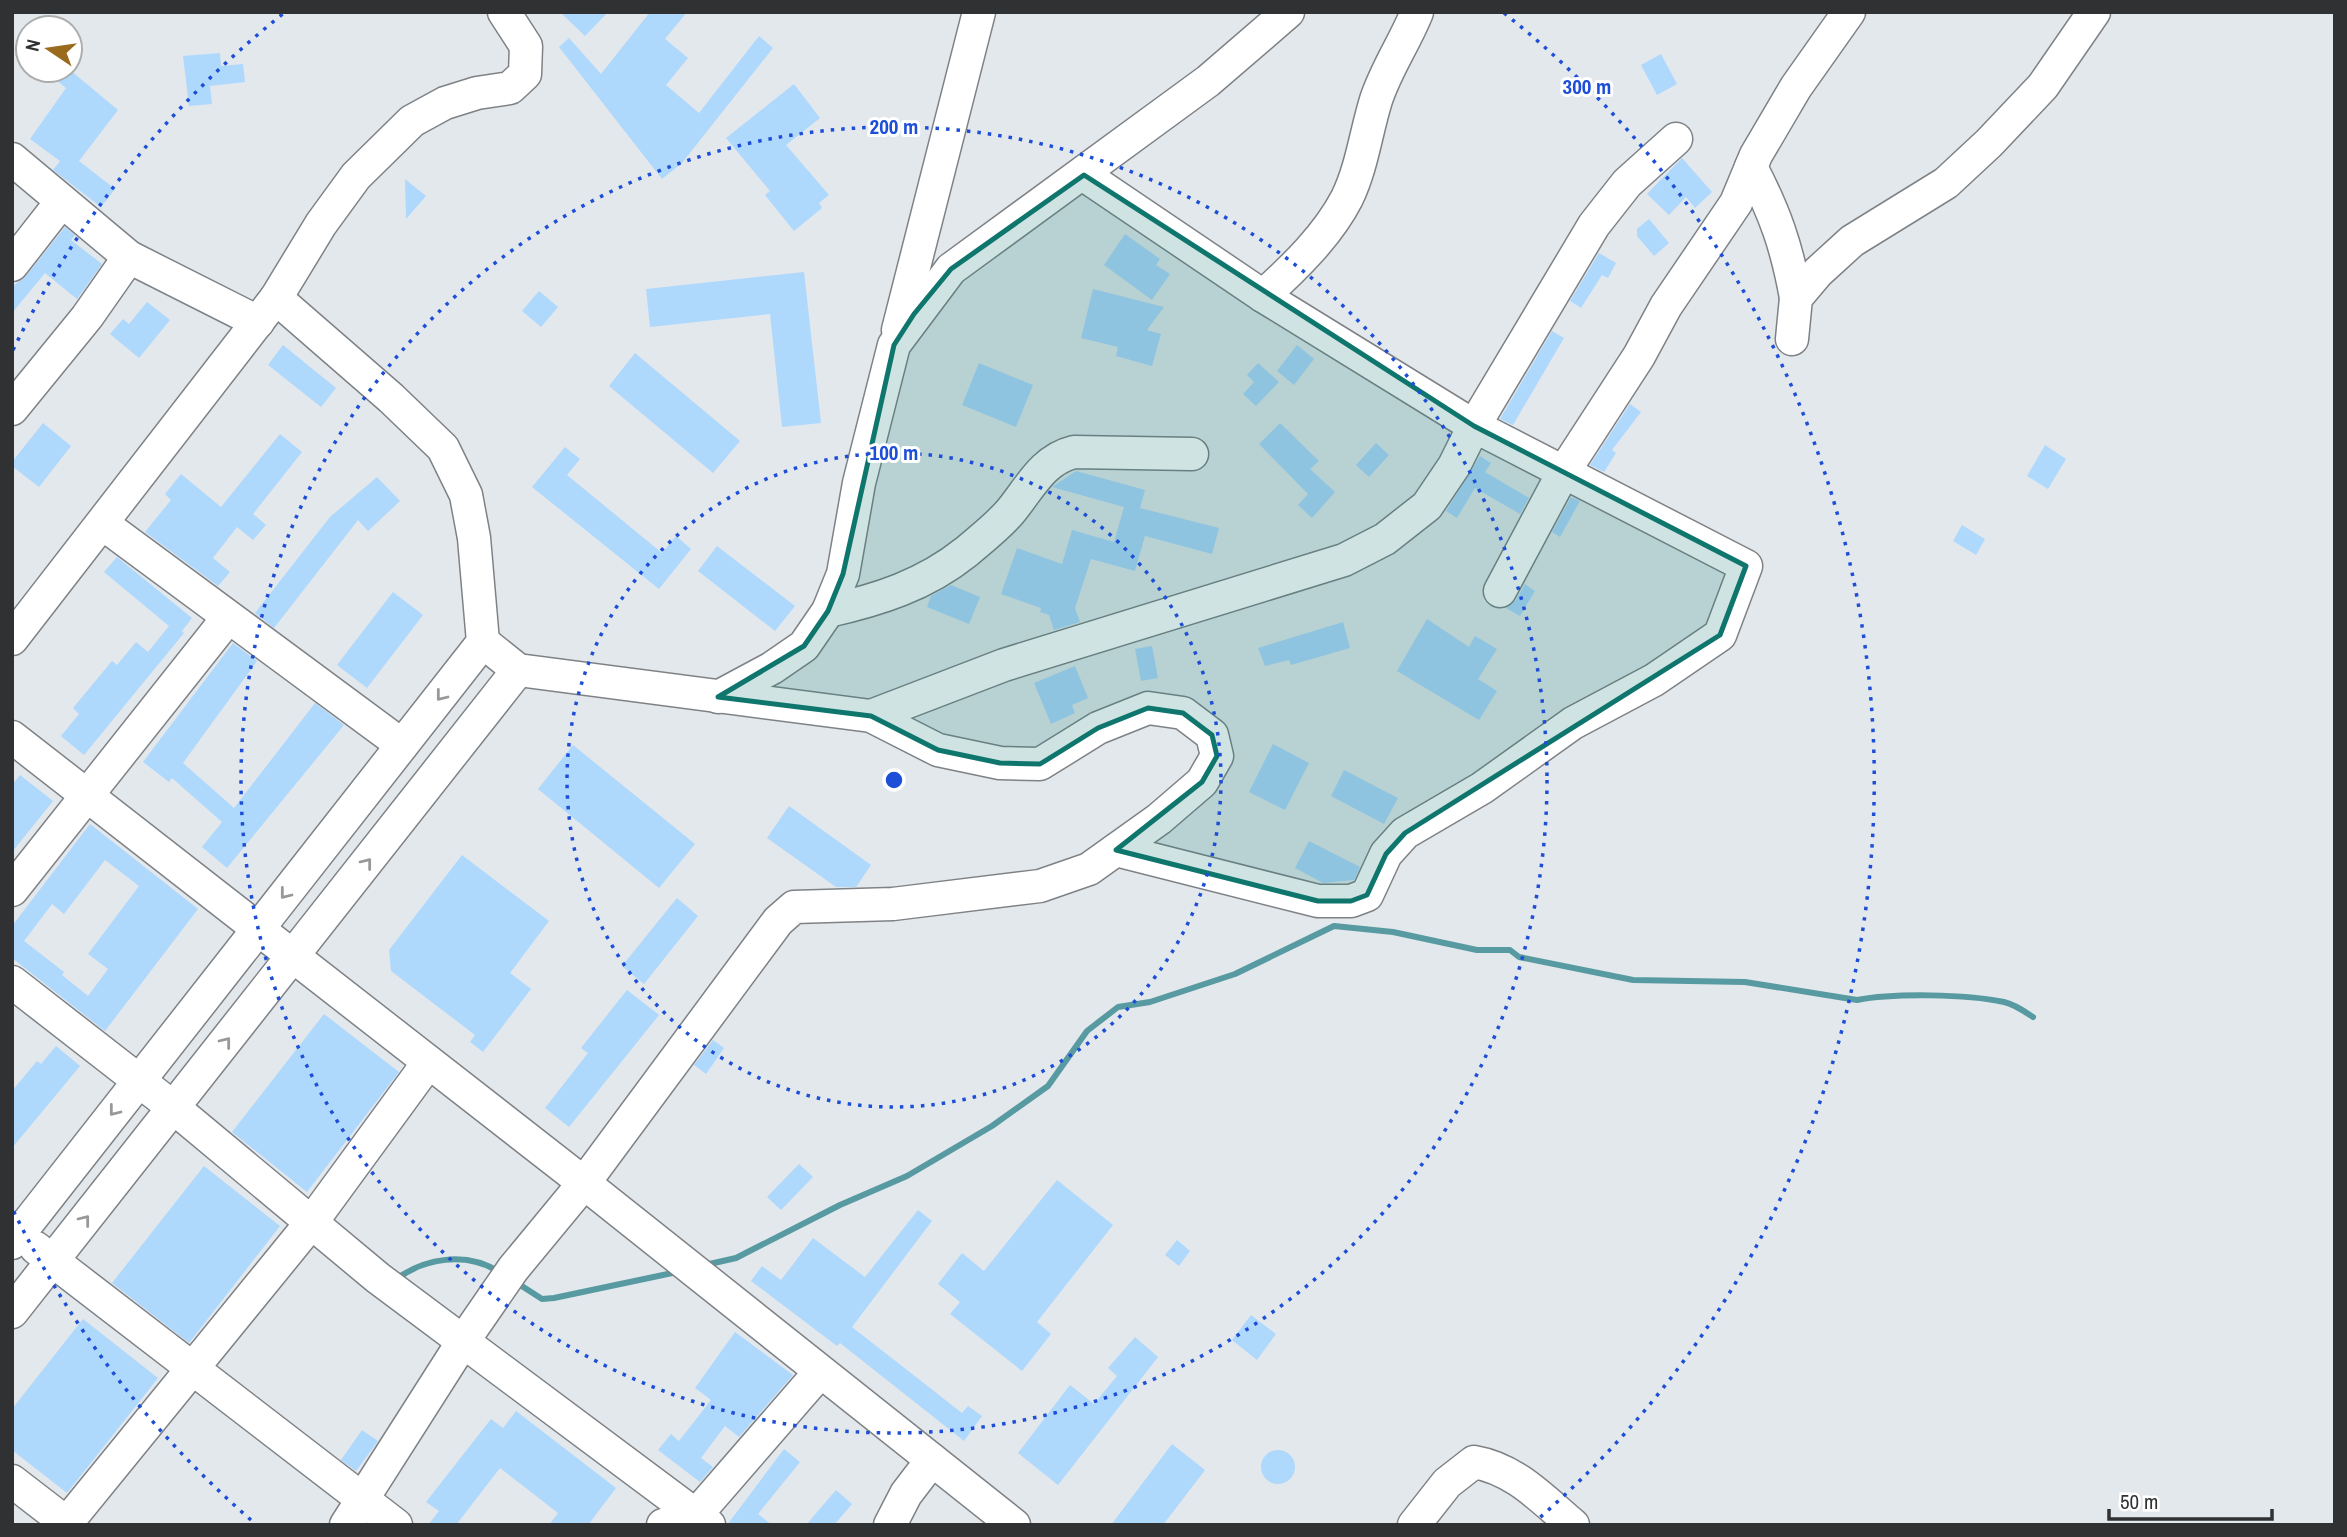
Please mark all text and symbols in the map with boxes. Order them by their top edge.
north arrow [14,14,84,84]
text: N [19,37,46,54]
text: 300 m [1563,72,1611,101]
text: 200 m [870,112,918,141]
text: 100 m [870,438,918,467]
one-way arrow [437,688,449,701]
centre of rings [882,768,906,792]
one-way arrow [358,859,371,871]
one-way arrow [281,886,294,899]
one-way arrow [217,1037,230,1049]
one-way arrow [110,1104,123,1116]
one-way arrow [77,1216,89,1229]
scale bar [2109,1478,2272,1522]
text: 50 m [2120,1487,2158,1516]

